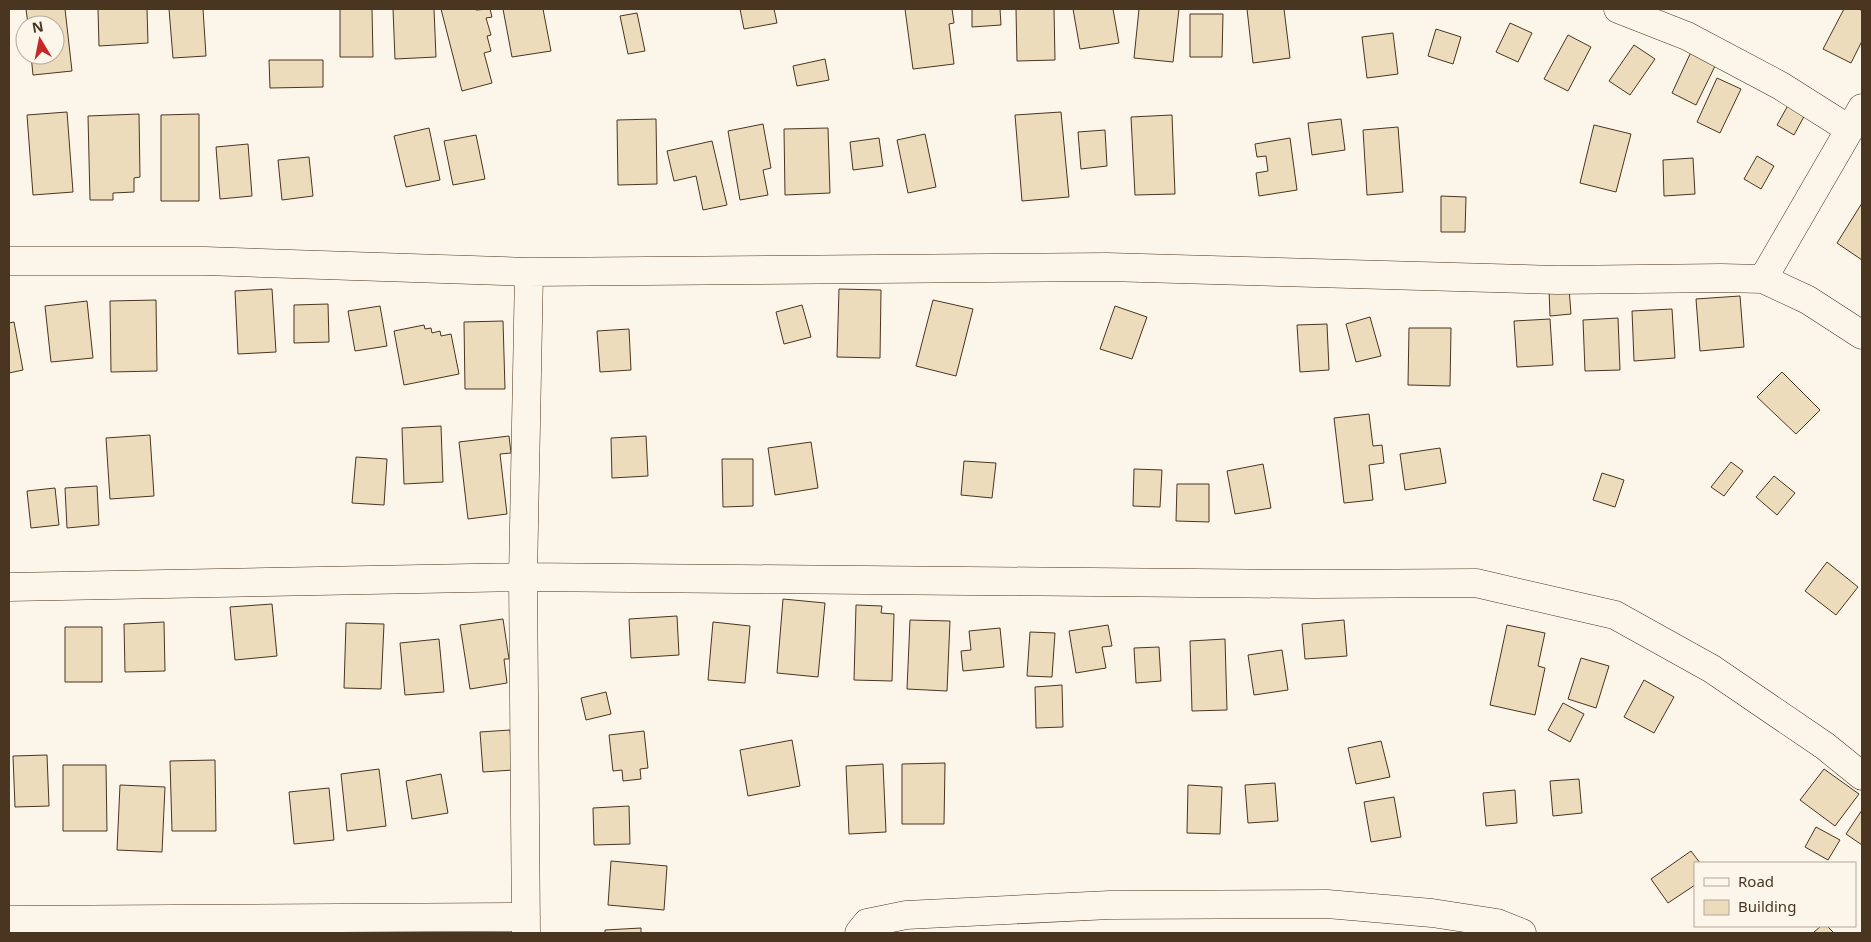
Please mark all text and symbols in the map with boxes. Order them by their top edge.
north arrow [15,15,65,65]
text: N [30,16,45,37]
legend [1694,862,1856,927]
text: Road [1738,871,1774,891]
text: Building [1738,896,1796,916]

